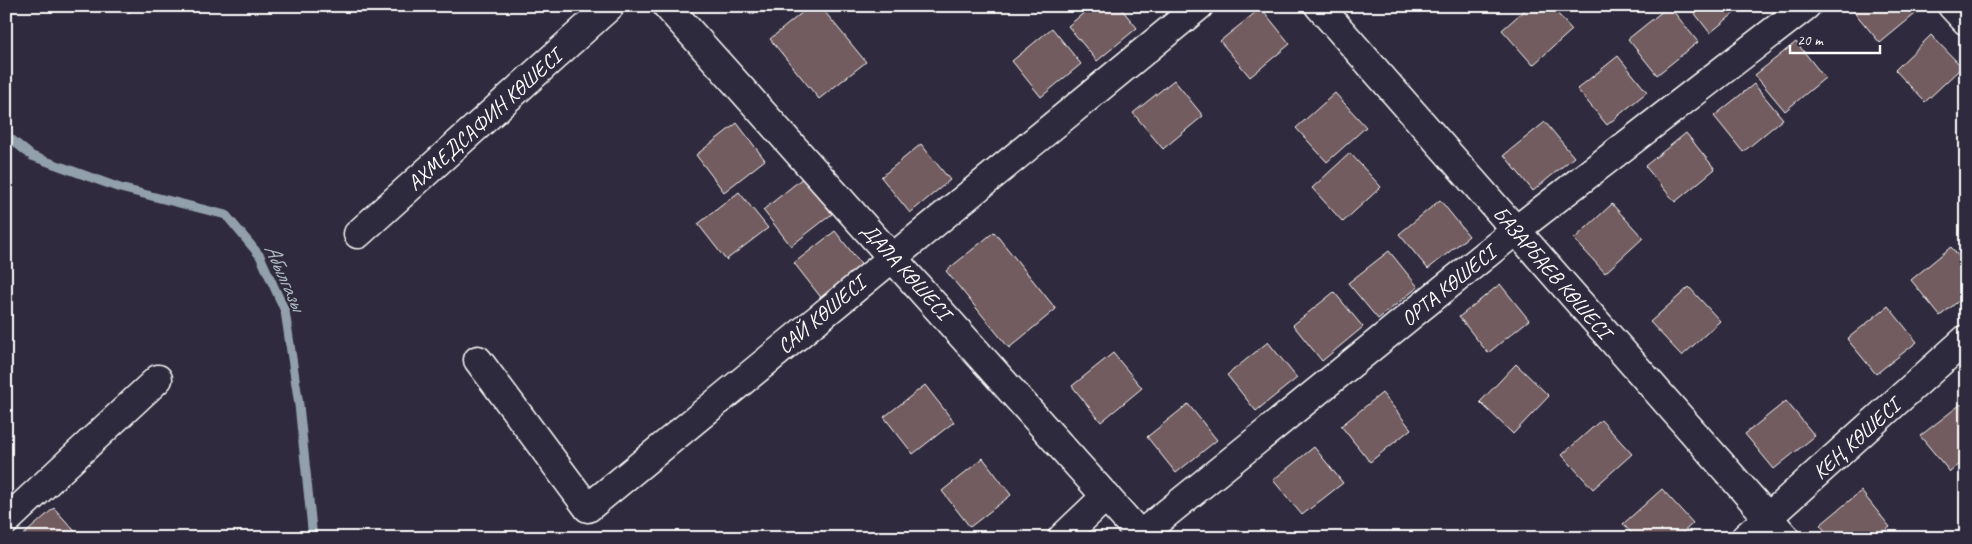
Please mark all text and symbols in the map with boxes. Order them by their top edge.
scale bar [1790,22,1880,54]
text: 20 m [1797,31,1824,50]
street label: АХМЕДСАФИН КӨШЕСІ [402,41,570,196]
street label: БАЗАРБАЕВ КӨШЕСІ [1487,201,1620,347]
street label: ДАЛА КӨШЕСІ [856,217,959,328]
street label: ОРТА КӨШЕСІ [1396,237,1504,332]
water label: Абылгазы [258,239,313,318]
street label: САЙ КӨШЕСІ [772,268,874,359]
street label: КЕҢ КӨШЕСІ [1807,390,1908,485]

